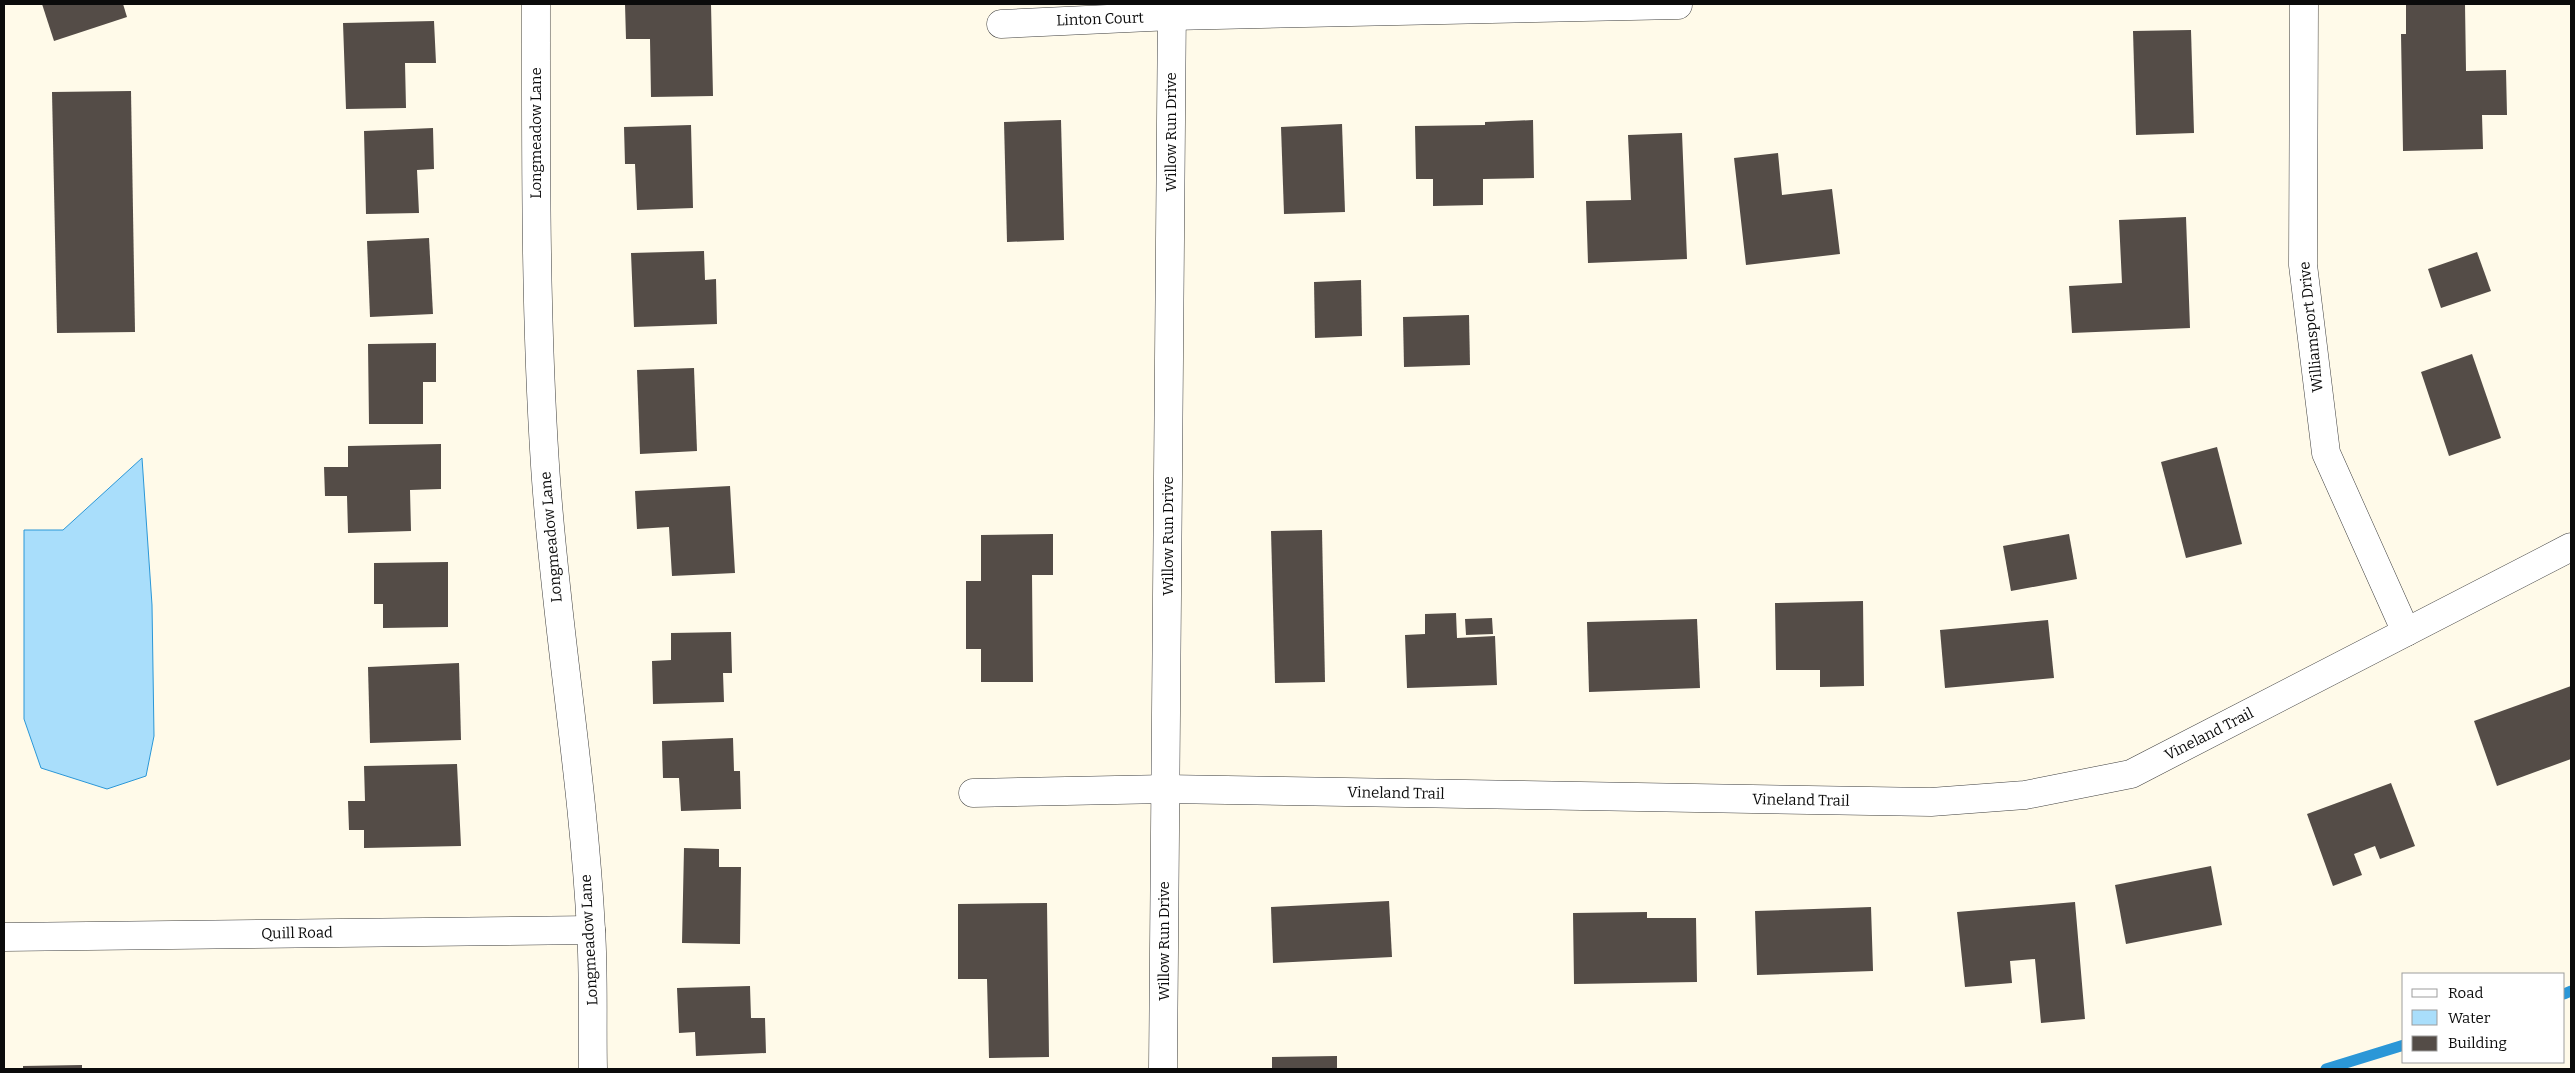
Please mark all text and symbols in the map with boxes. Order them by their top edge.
street label: Linton Court [1056,8,1145,30]
street label: Longmeadow Lane [527,67,545,199]
street label: Willow Run Drive [1162,72,1180,192]
street label: Williamsport Drive [2295,261,2327,393]
street label: Longmeadow Lane [536,471,566,603]
street label: Willow Run Drive [1159,476,1177,596]
street label: Vineland Trail [2162,704,2256,764]
street label: Vineland Trail [1347,783,1445,803]
street label: Vineland Trail [1752,790,1850,810]
street label: Longmeadow Lane [577,874,601,1006]
street label: Willow Run Drive [1155,881,1173,1001]
street label: Quill Road [261,923,333,943]
legend [2402,973,2565,1063]
text: Road [2448,984,2483,1002]
text: Water [2448,1009,2491,1027]
text: Building [2448,1034,2507,1052]

